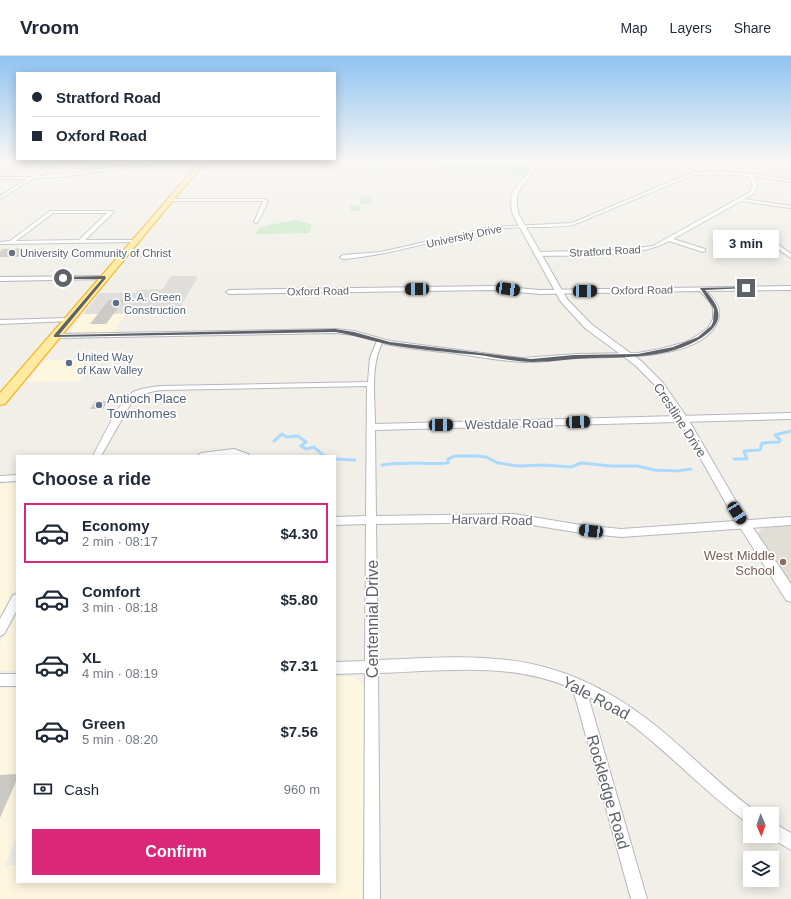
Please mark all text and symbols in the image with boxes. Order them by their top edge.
text: Vroom [20,17,79,38]
text: Map [620,20,648,36]
text: Layers [670,20,712,36]
text: Share [734,20,771,36]
text: Stratford Road [56,89,161,106]
text: Oxford Road [56,127,147,144]
street label: University Drive [425,222,503,250]
callout: 3 min [713,230,779,258]
text: 3 min [729,236,763,251]
street label: Stratford Road [569,243,641,259]
place label: University Community of Christ [20,247,171,259]
marker: University Community of Christ [7,248,17,258]
route start [54,269,72,287]
route end [737,279,755,297]
car [495,281,521,297]
car [405,283,429,295]
street label: Oxford Road [611,283,673,297]
street label: Oxford Road [287,284,349,298]
car [573,285,597,297]
place label: B. A. Green Construction [124,291,186,316]
marker: B. A. Green Construction [111,298,121,308]
place label: United Way of Kaw Valley [77,351,143,376]
marker: United Way of Kaw Valley [64,358,74,368]
street label: Crestline Drive [650,380,710,460]
place label: Antioch Place Townhomes [107,391,187,421]
marker: Antioch Place Townhomes [94,400,104,410]
street label: Westdale Road [465,416,553,432]
car [566,416,590,428]
car [429,419,453,431]
text: Choose a ride [32,469,151,489]
car [726,500,748,526]
street label: Harvard Road [451,512,533,528]
icon: car [34,515,70,551]
text: Economy [82,517,150,534]
car [578,524,604,538]
text: $4.30 [280,525,318,542]
text: 2 min · 08:17 [82,534,158,549]
place label: West Middle School [704,548,775,578]
marker: West Middle School [778,557,788,567]
street label: Centennial Drive [364,560,381,678]
icon: car [34,581,70,617]
text: Comfort [82,583,140,600]
text: $5.80 [280,591,318,608]
text: 3 min · 08:18 [82,600,158,615]
icon: car [34,647,70,683]
text: XL [82,649,101,666]
text: $7.31 [280,657,318,674]
text: 4 min · 08:19 [82,666,158,681]
street label: Yale Road [560,673,632,723]
icon: car [34,713,70,749]
text: Green [82,715,125,732]
text: $7.56 [280,723,318,740]
text: 5 min · 08:20 [82,732,158,747]
street label: Rockledge Road [584,733,632,851]
icon: cash [32,778,54,800]
text: Cash [64,781,99,798]
text: 960 m [284,782,320,797]
north arrow [743,807,779,843]
map controls [743,807,779,887]
button: Confirm [32,829,320,875]
button: layers [743,851,779,887]

